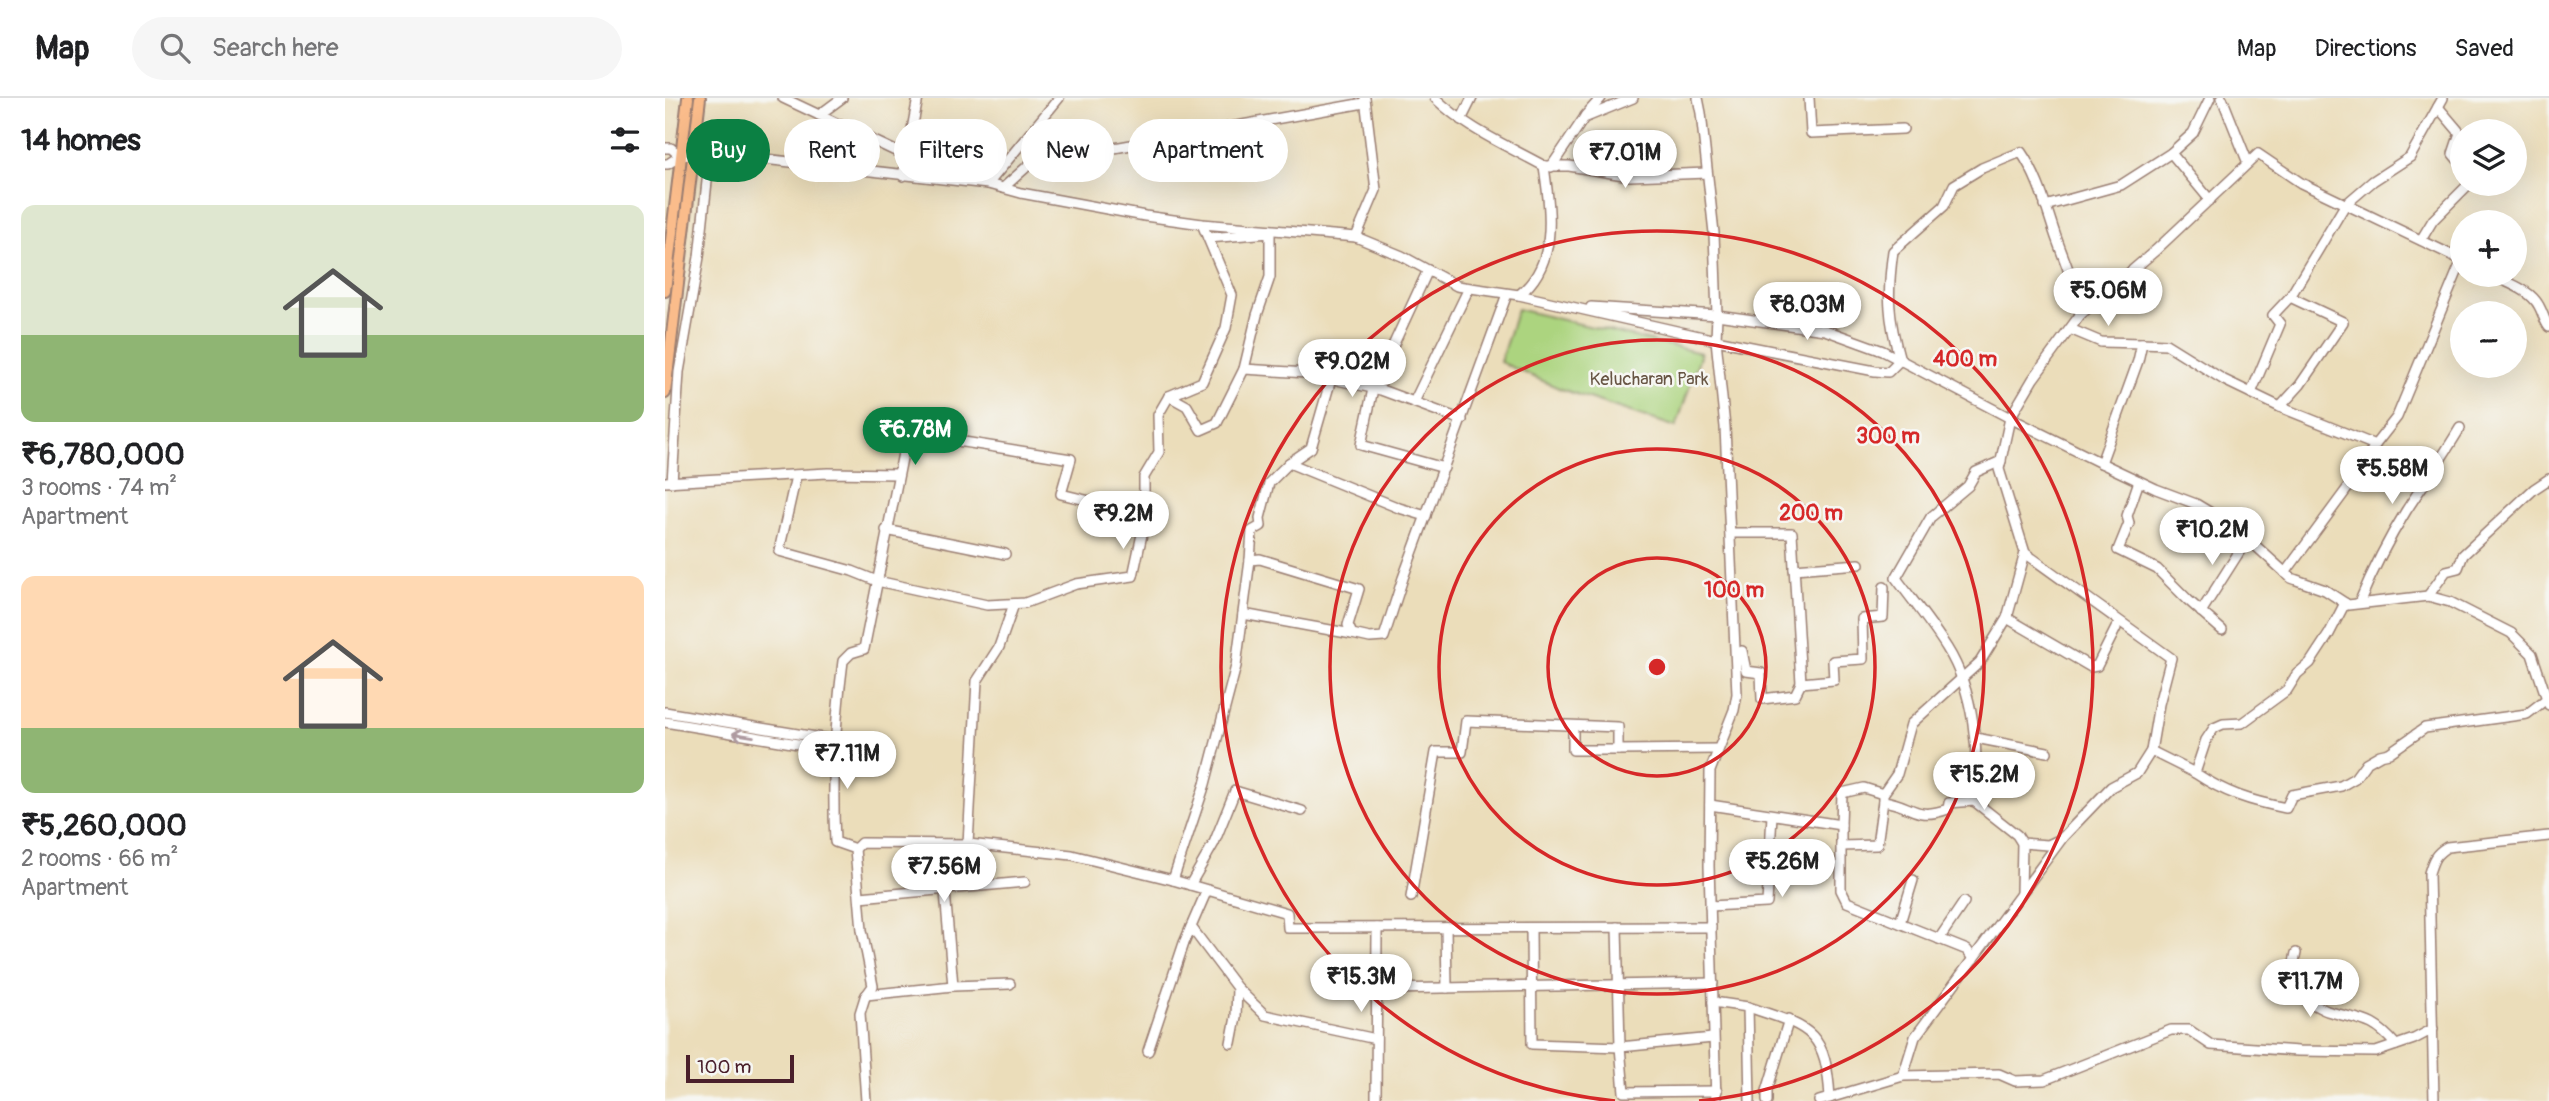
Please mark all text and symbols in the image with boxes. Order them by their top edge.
search box [132,17,622,80]
text: Map [35,28,90,69]
icon: search [156,29,194,67]
text: Search here [212,32,339,64]
text: Map [2237,34,2277,63]
text: Directions [2315,34,2416,63]
text: Saved [2454,34,2514,63]
chip: Buy [686,119,770,182]
chip: Rent [784,119,880,182]
chip: Filters [894,119,1007,182]
chip: New [1021,119,1114,182]
chip: Apartment [1128,119,1288,182]
map controls [2450,119,2527,378]
button: layers [2450,119,2527,196]
icon: filters [606,121,644,159]
text: 14 homes [21,122,141,159]
pin: ₹7.01M [1568,130,1682,190]
text: ₹7.01M [1589,138,1661,167]
button: + [2450,210,2527,287]
icon: home [270,250,396,376]
pin: ₹5.06M [2051,268,2165,328]
text: ₹5.06M [2070,276,2146,305]
pin: ₹8.03M [1750,282,1864,342]
text: ₹8.03M [1769,290,1845,319]
button: − [2450,301,2527,378]
pin: ₹9.02M [1295,340,1409,399]
text: 400 m [1933,346,1997,373]
text: ₹9.02M [1314,347,1390,376]
park label: Kelucharan Park [1590,368,1709,391]
pin: ₹6.78M [858,408,972,467]
text: ₹6.78M [879,415,951,444]
text: 300 m [1856,423,1920,450]
text: ₹6,780,000 [21,436,185,473]
pin: ₹5.58M [2335,446,2449,506]
text: ₹5.58M [2356,454,2428,483]
text: 3 rooms · 74 m² [21,473,177,502]
pin: ₹9.2M [1074,491,1172,551]
text: ₹9.2M [1093,499,1153,528]
text: 200 m [1779,500,1843,527]
text: Apartment [21,502,128,531]
pin: ₹10.2M [2155,508,2269,567]
text: ₹10.2M [2176,515,2248,544]
text: 100 m [1704,577,1764,604]
icon: home [270,621,396,747]
centre of rings [1645,655,1669,679]
one-way arrow [732,728,755,741]
pin: ₹7.11M [790,732,904,791]
text: ₹7.11M [814,739,880,768]
pin: ₹15.2M [1927,752,2041,812]
text: ₹15.2M [1949,760,2019,789]
text: ₹5,260,000 [21,807,187,844]
pin: ₹5.26M [1725,840,1839,899]
text: 2 rooms · 66 m² [21,844,178,873]
pin: ₹7.56M [887,844,1001,904]
text: ₹5.26M [1745,847,1819,876]
text: ₹7.56M [907,852,981,881]
text: Apartment [21,873,128,902]
pin: ₹15.3M [1304,954,1418,1014]
pin: ₹11.7M [2253,960,2367,1019]
text: ₹15.3M [1326,962,1396,991]
text: ₹11.7M [2277,967,2343,996]
scale bar [686,1052,795,1084]
text: 100 m [697,1055,751,1079]

